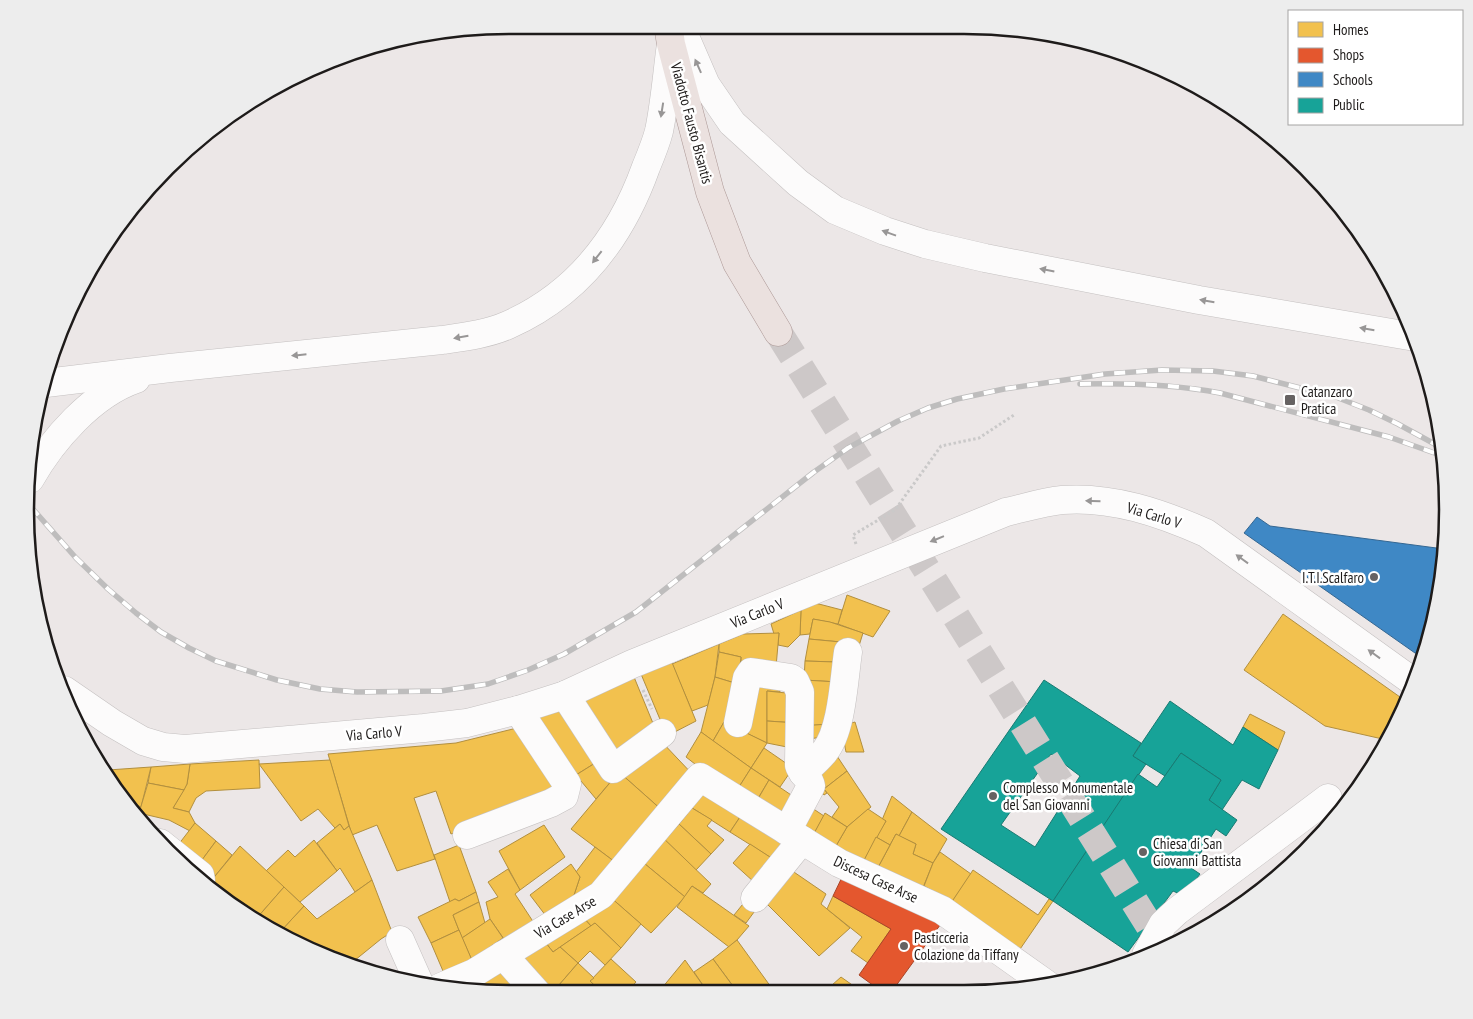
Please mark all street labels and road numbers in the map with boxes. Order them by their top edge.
street label: Viadotto Fausto Bisantis [666,59,717,186]
street label: Via Carlo V [1124,497,1184,532]
street label: Via Carlo V [727,594,787,633]
street label: Via Carlo V [344,721,403,745]
street label: Discesa Case Arse [831,851,921,907]
street label: Via Case Arse [530,891,599,943]

